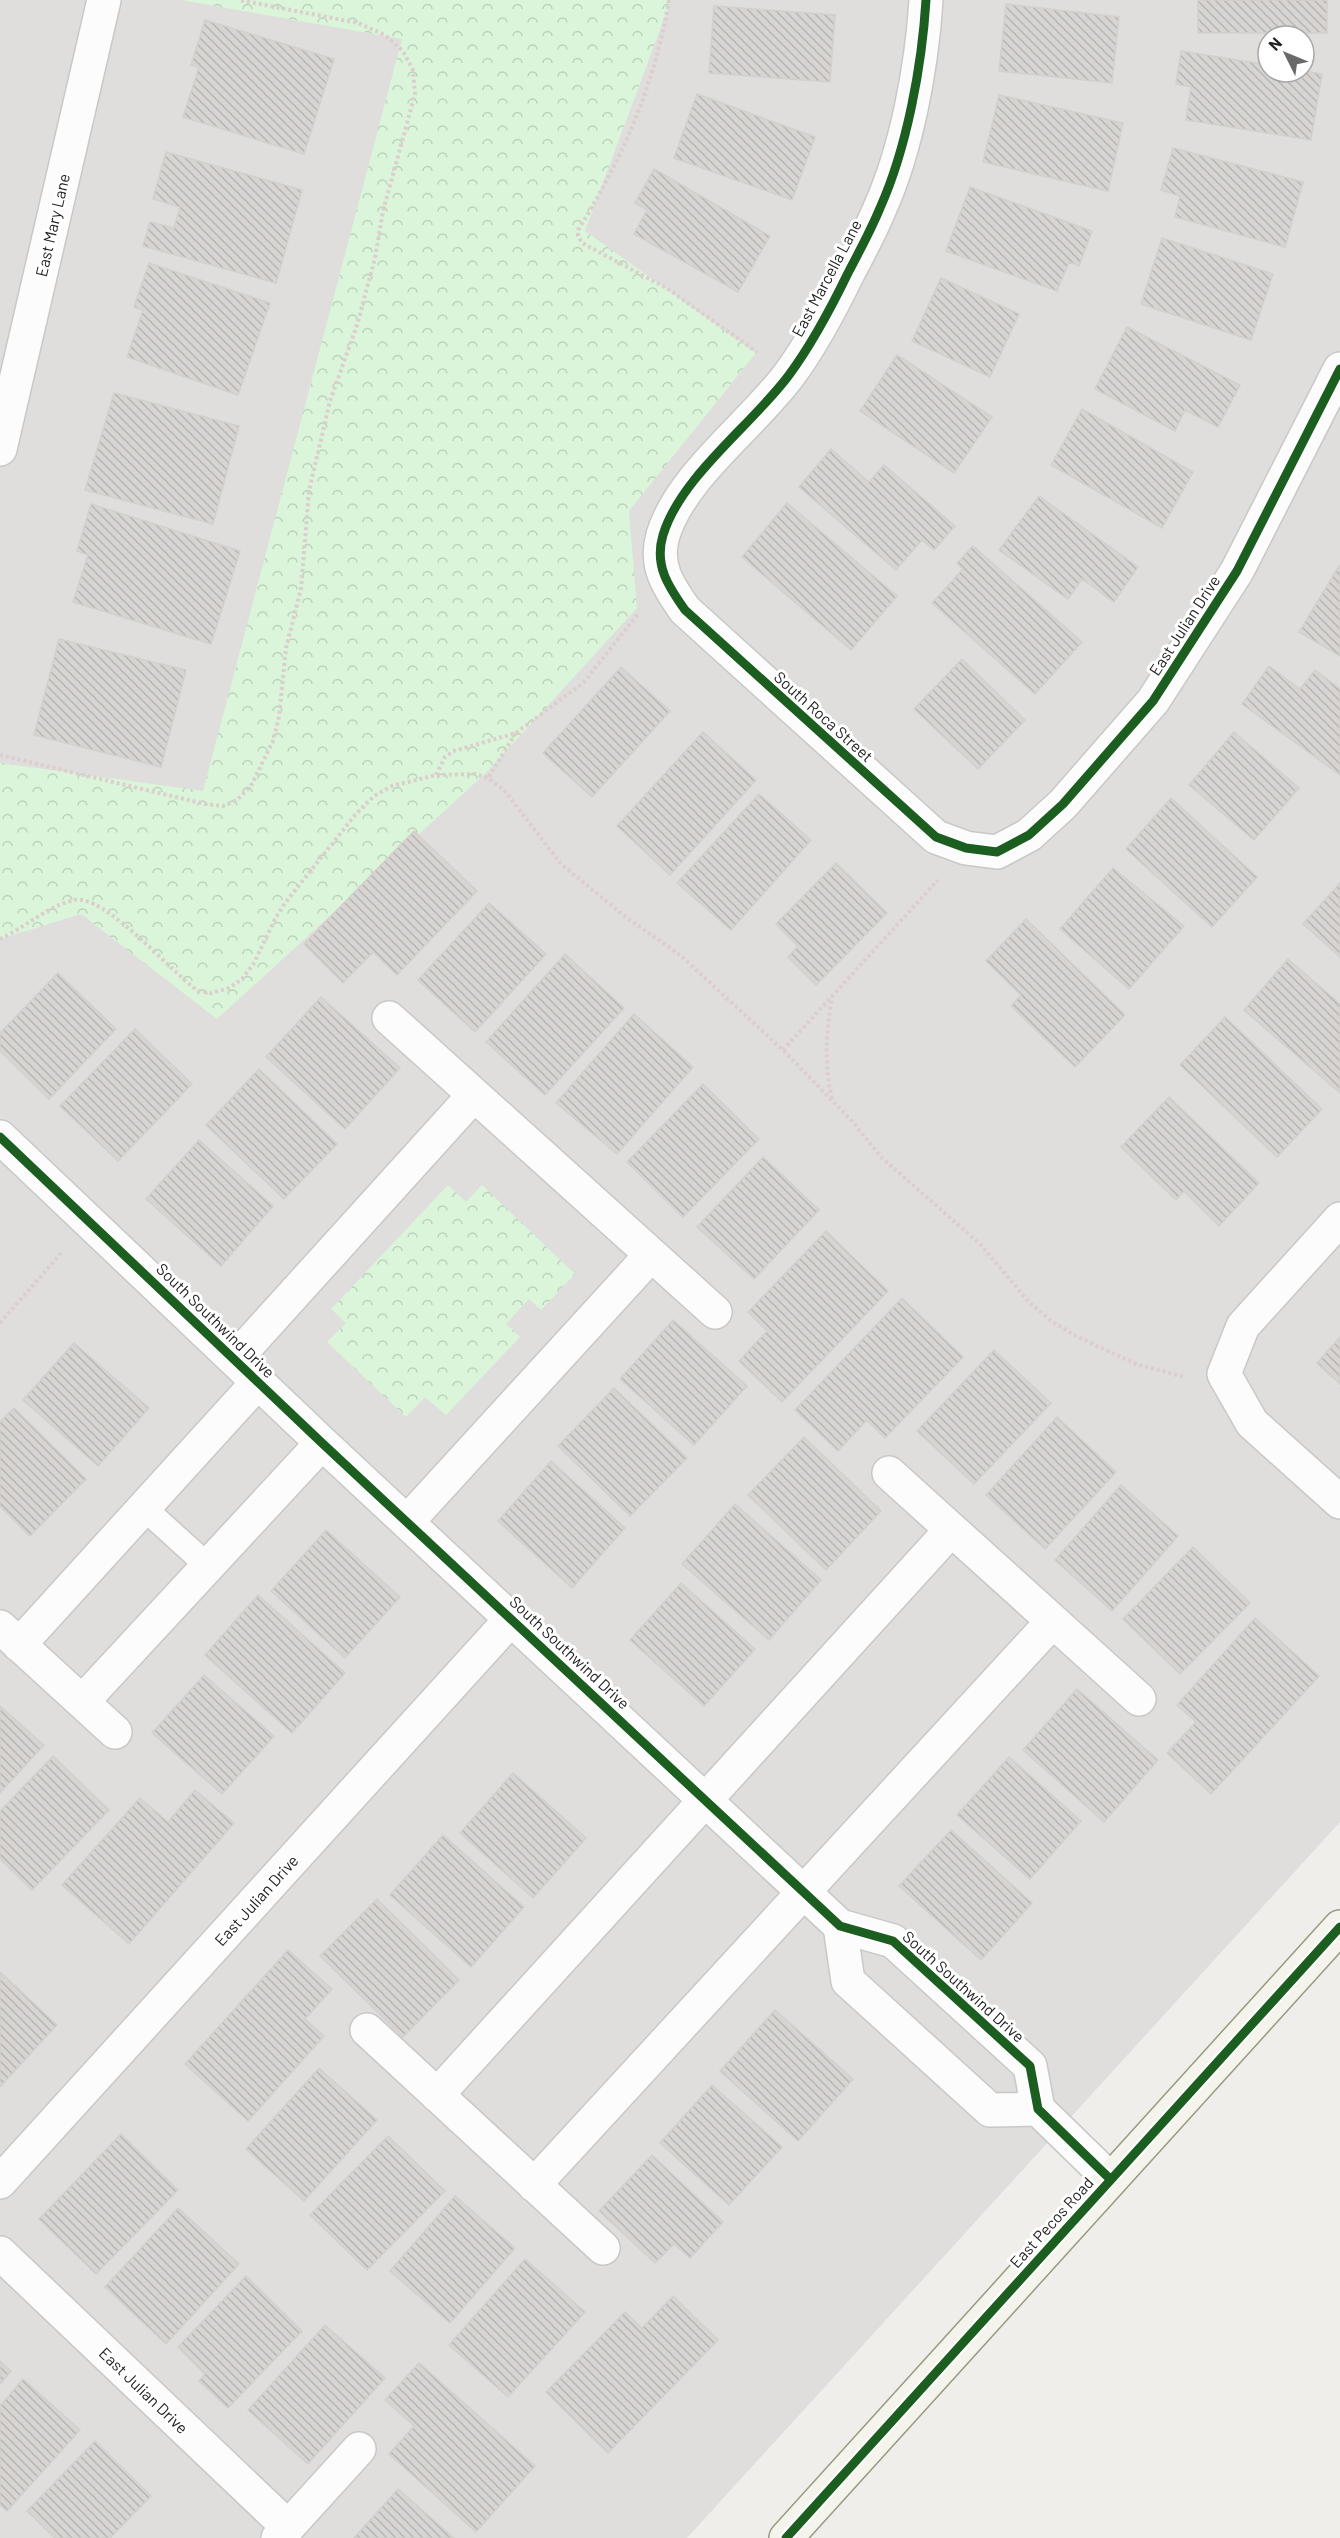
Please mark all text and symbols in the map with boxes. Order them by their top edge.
north arrow [1256,24,1316,84]
text: N [1264,33,1285,54]
street label: East Mary Lane [31,172,73,278]
street label: East Marcella Lane [787,216,865,340]
street label: East Julian Drive [1145,571,1223,679]
street label: South Roca Street [771,667,877,765]
street label: South Southwind Drive [153,1259,279,1381]
street label: South Southwind Drive [506,1592,634,1712]
street label: East Julian Drive [210,1851,302,1949]
street label: South Southwind Drive [899,1926,1029,2046]
street label: East Pecos Road [1005,2173,1097,2271]
street label: East Julian Drive [96,2343,192,2437]

